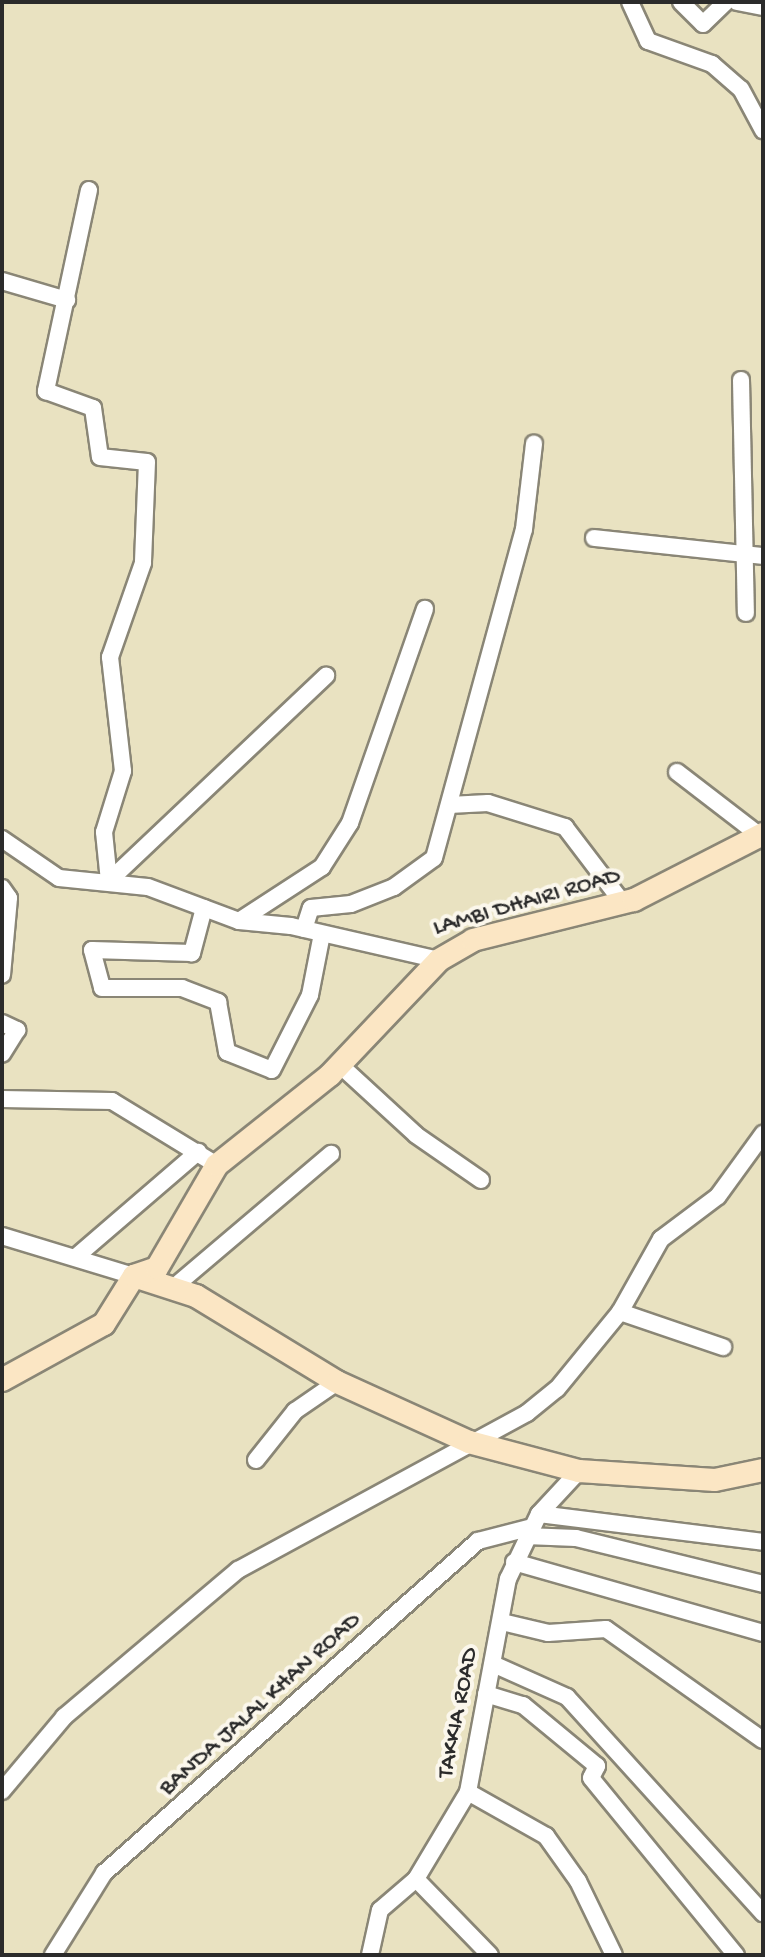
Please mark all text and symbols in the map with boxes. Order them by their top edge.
street label: LAMBI DHAIRI ROAD [430,862,624,944]
street label: BANDA JALAL KHAN ROAD [154,1607,368,1803]
street label: TAKKIA ROAD [432,1645,486,1781]

